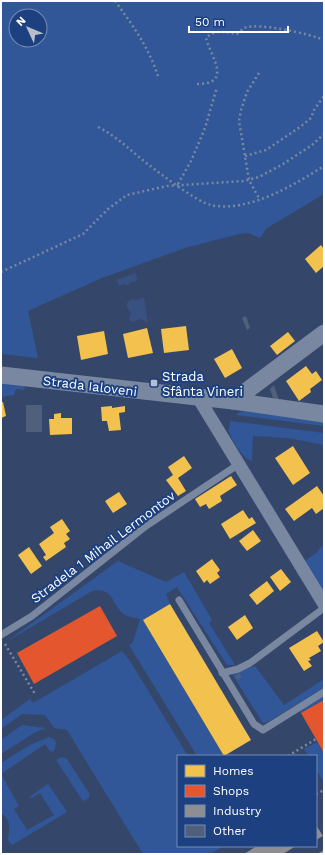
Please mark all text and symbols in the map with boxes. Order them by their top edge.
north arrow [8,8,48,48]
scale bar [189,8,288,34]
text: N [14,14,29,29]
text: 50 m [195,15,225,29]
place label: Strada Sfânta Vineri [162,369,243,399]
street label: Strada Ialoveni [42,373,138,399]
marker: Strada Sfânta Vineri [149,378,159,388]
street label: Stradela 1 Mihail Lermontov [28,488,178,606]
legend [177,755,317,847]
text: Homes [213,764,254,778]
text: Shops [213,784,249,798]
text: Industry [213,804,262,818]
text: Other [213,824,246,838]

